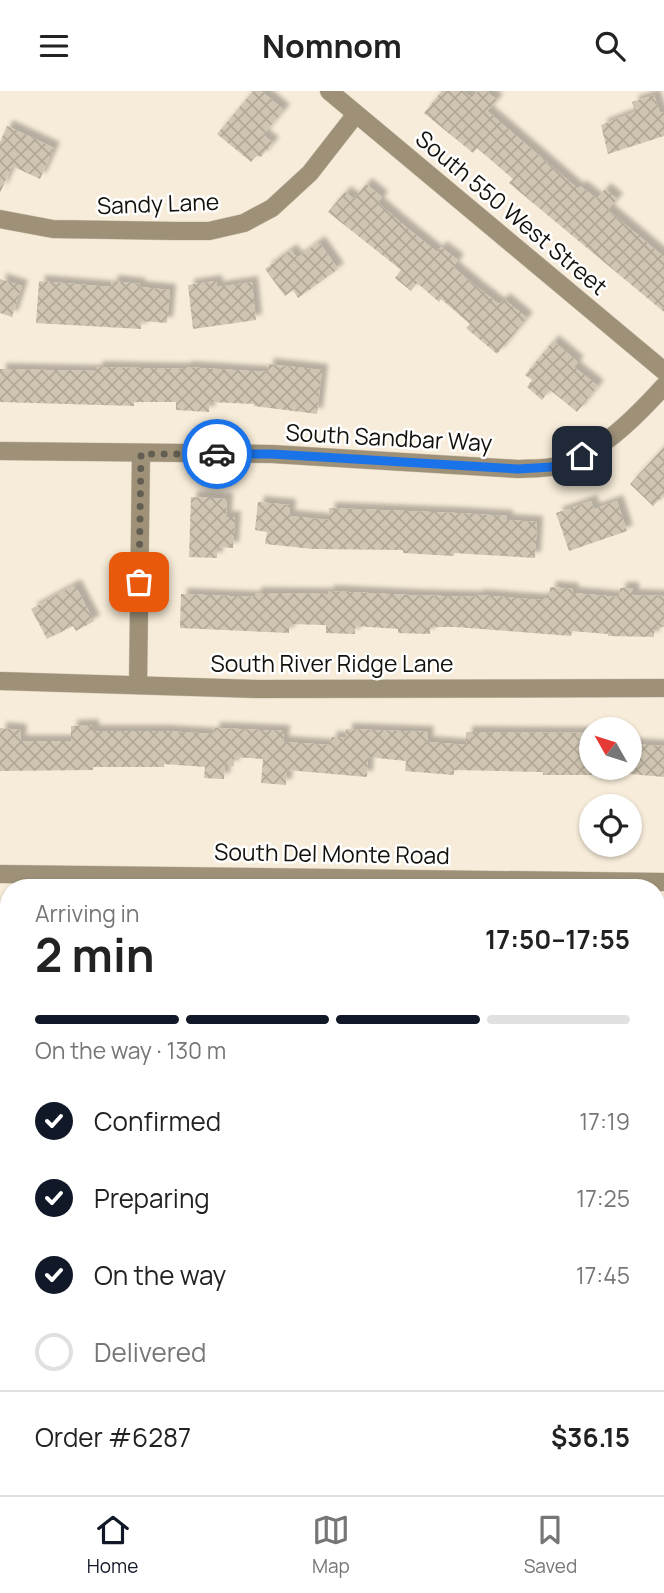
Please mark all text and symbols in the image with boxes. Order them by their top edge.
text: Nomnom [262,24,402,68]
icon: menu [35,27,73,65]
icon: search [591,27,629,65]
street label: South 550 West Street [409,122,615,302]
street label: Sandy Lane [96,185,220,221]
street label: South Sandbar Way [285,416,493,458]
courier [182,419,252,489]
pin [552,426,612,486]
icon: car [198,435,236,473]
icon: home [563,437,601,475]
pin [109,552,169,612]
icon: bag [120,563,158,601]
street label: South River Ridge Lane [210,647,454,679]
north arrow [579,717,642,781]
map controls [579,717,642,857]
button: locate [579,794,642,857]
street label: South Del Monte Road [214,835,450,871]
text: Arriving in [35,897,140,929]
text: 17:50–17:55 [485,921,630,957]
text: 2 min [35,923,155,986]
text: On the way · 130 m [35,1034,226,1066]
icon: check [35,1102,73,1140]
text: Confirmed [94,1103,221,1139]
text: 17:19 [579,1105,630,1137]
icon: check [35,1179,73,1217]
text: Preparing [94,1180,210,1216]
text: 17:25 [576,1182,630,1214]
icon: check [35,1256,73,1294]
text: On the way [94,1257,226,1293]
text: 17:45 [576,1259,630,1291]
text: Delivered [94,1334,206,1370]
text: Order #6287 [35,1419,191,1455]
text: $36.15 [551,1419,630,1455]
tab: Home [87,1511,138,1579]
tab: Map [312,1511,350,1579]
tab: Saved [524,1511,577,1579]

